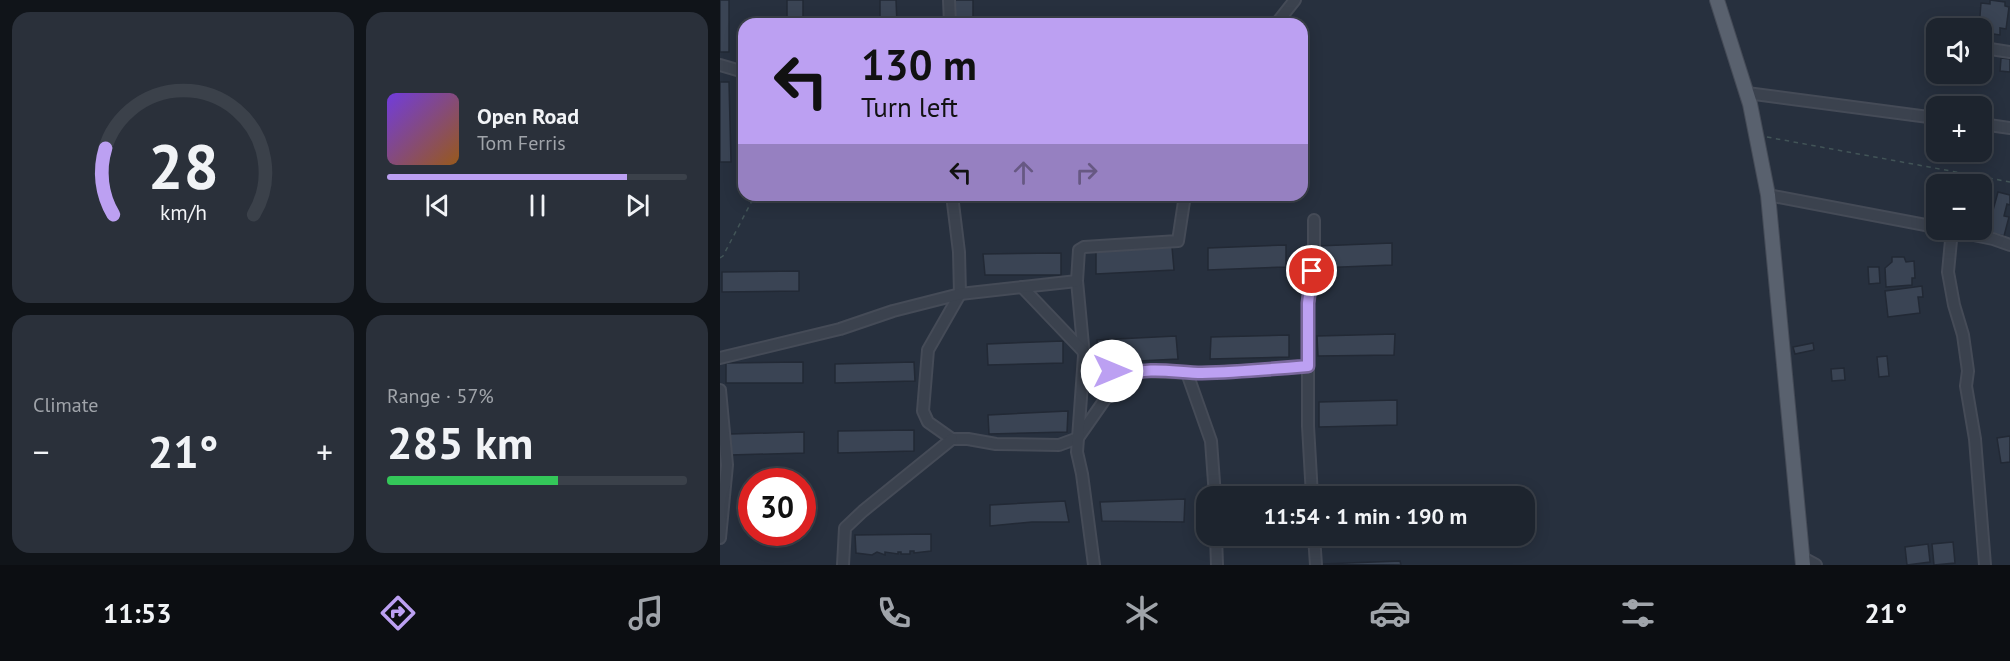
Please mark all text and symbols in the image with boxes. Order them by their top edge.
map controls [1926,18,1992,240]
button: sound [1926,18,1992,84]
text: 130 m [861,37,977,92]
icon: left [762,42,840,120]
text: Turn left [861,90,958,124]
button: + [1926,96,1992,162]
text: Open Road [477,102,579,130]
text: 28 [148,125,218,206]
text: Tom Ferris [477,130,566,156]
icon: left [944,156,977,189]
icon: ahead [1007,156,1040,189]
icon: right [1070,156,1103,189]
button: − [1926,174,1992,240]
icon: previous [421,189,454,222]
icon: pause [521,189,554,222]
icon: next [621,189,654,222]
text: km/h [159,198,206,226]
pin [1286,245,1337,296]
icon: arrive [1295,254,1328,287]
position arrow [1080,339,1144,403]
text: Range · 57% [387,383,494,409]
text: Climate [33,392,99,418]
text: 285 km [387,413,533,471]
text: 21° [148,422,218,480]
text: − [33,430,50,473]
text: + [316,430,333,473]
speed limit sign: 30 [738,468,816,546]
text: 11:54 · 1 min · 190 m [1264,502,1467,530]
icon: directions [377,592,419,634]
icon: music [625,592,667,634]
icon: phone [873,592,915,634]
icon: climate [1121,592,1163,634]
icon: car [1369,592,1411,634]
icon: filters [1617,592,1659,634]
text: 11:53 [103,596,171,630]
text: 21° [1865,596,1907,630]

